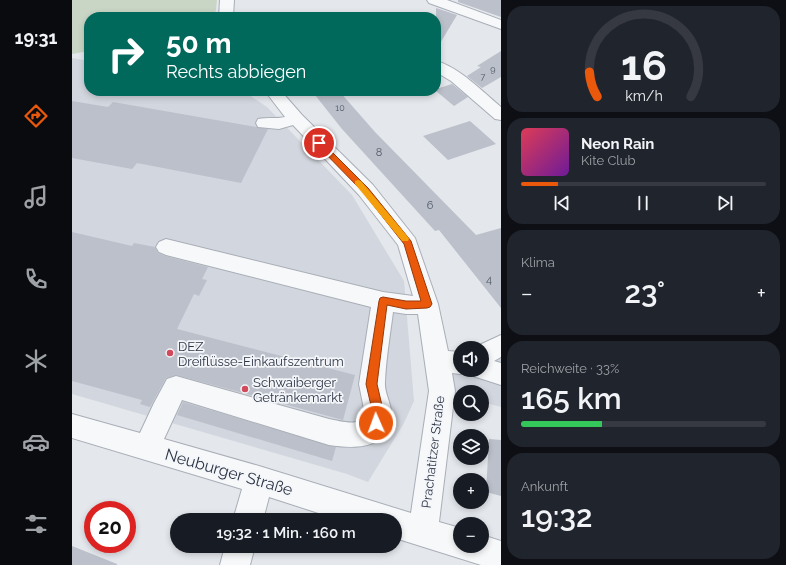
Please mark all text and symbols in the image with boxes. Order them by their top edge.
text: 19:31 [15,27,57,48]
text: 50 m [166,27,232,60]
icon: right [100,28,152,80]
text: 16 [621,41,666,90]
text: Rechts abbiegen [166,61,306,82]
house number: 9 [490,64,496,74]
house number: 7 [481,72,486,82]
text: km/h [625,87,662,103]
icon: directions [22,102,50,130]
house number: 10 [335,103,345,113]
pin [302,126,336,160]
icon: arrive [308,132,330,154]
text: Neon Rain [581,135,654,153]
house number: 8 [376,146,382,159]
text: Kite Club [581,153,636,168]
icon: music [22,183,50,211]
icon: previous [551,192,573,214]
icon: pause [632,192,654,214]
icon: next [714,192,736,214]
house number: 6 [427,199,434,212]
text: Klima [521,255,555,270]
icon: phone [22,265,50,293]
house number: 4 [486,273,492,286]
text: 23° [624,275,665,310]
text: − [521,280,533,306]
text: + [757,280,766,306]
place label: DEZ Dreiflüsse-Einkaufszentrum [178,339,344,369]
map controls [453,341,489,553]
button: sound [453,341,489,377]
icon: climate [22,347,50,375]
marker: DEZ Dreiflüsse-Einkaufszentrum [165,348,175,358]
text: Reichweite · 33% [521,361,619,376]
place label: Schwaiberger Getränkemarkt [253,375,343,405]
text: 165 km [521,381,622,416]
marker: Schwaiberger Getränkemarkt [240,384,250,394]
button: search [453,385,489,421]
street label: Prachatitzer Straße [419,395,447,509]
position arrow [355,402,397,444]
icon: car [22,428,50,456]
button: layers [453,429,489,465]
street label: Neuburger Straße [163,445,295,499]
button: + [453,473,489,509]
text: Ankunft [521,479,568,494]
text: 19:32 [521,499,592,534]
speed limit sign: 20 [84,501,136,553]
icon: filters [22,510,50,538]
button: − [453,517,489,553]
text: 19:32 · 1 Min. · 160 m [216,524,356,542]

